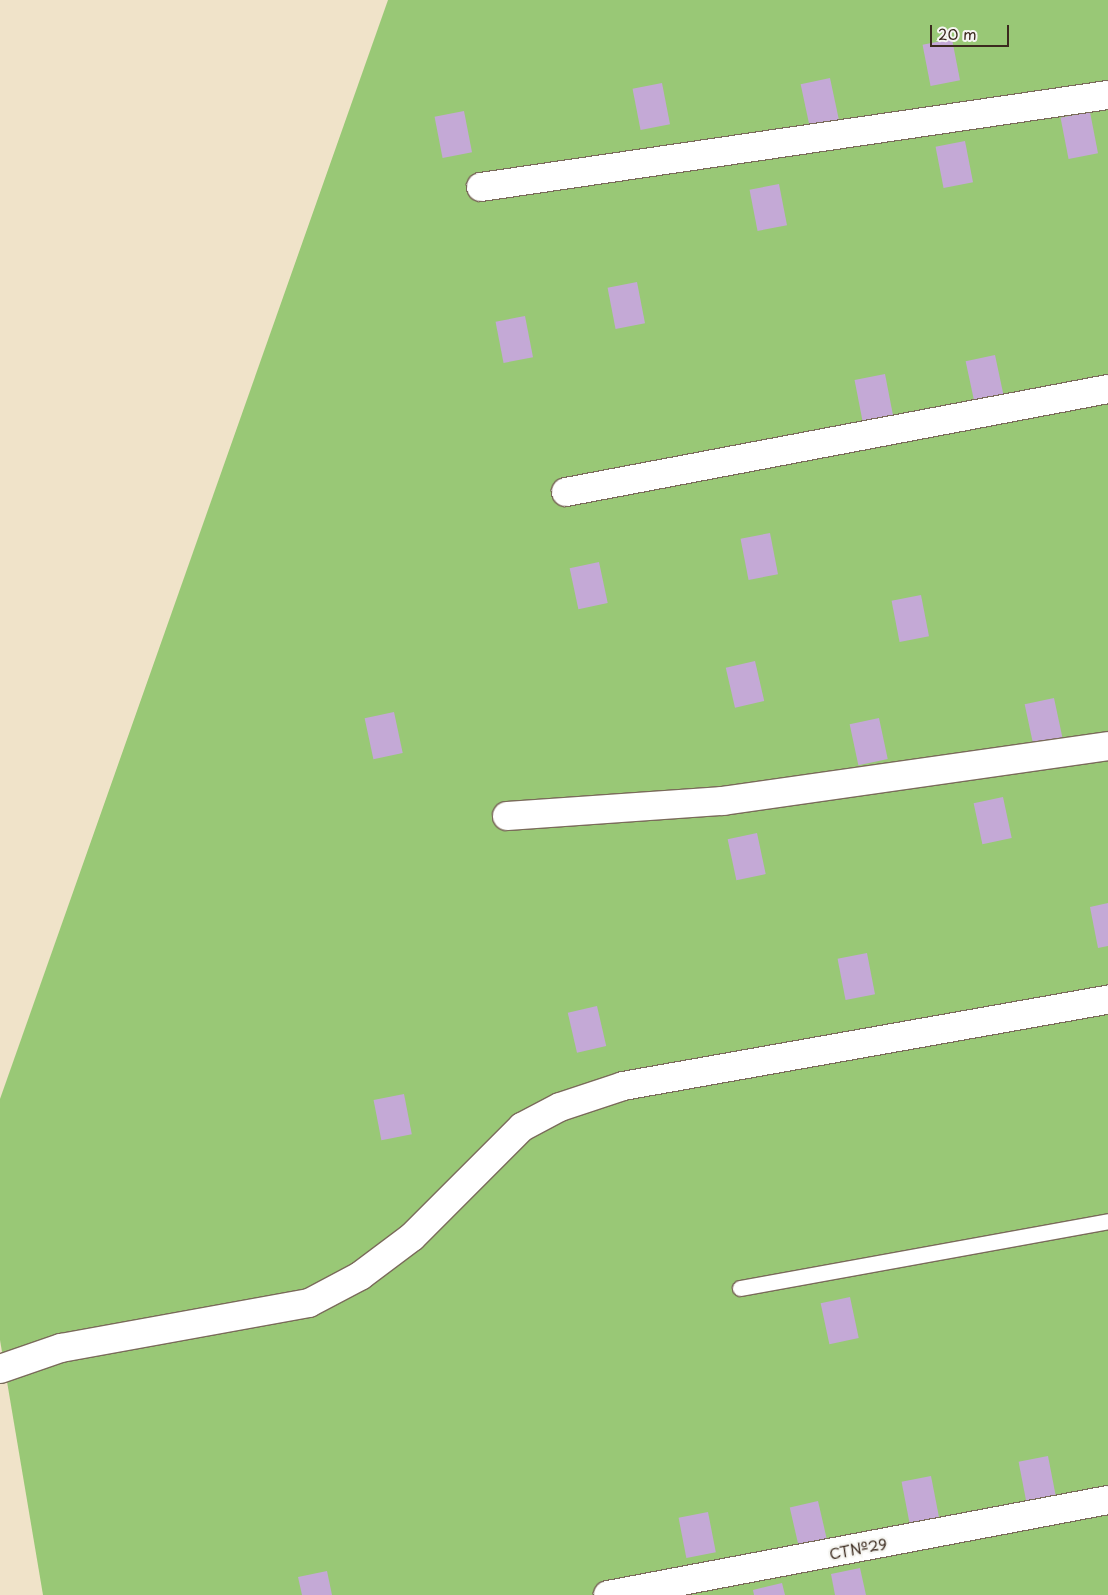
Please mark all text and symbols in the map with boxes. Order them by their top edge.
scale bar [933,15,1012,47]
text: 20 m [938,22,977,45]
street label: СТ№29 [828,1534,888,1562]

